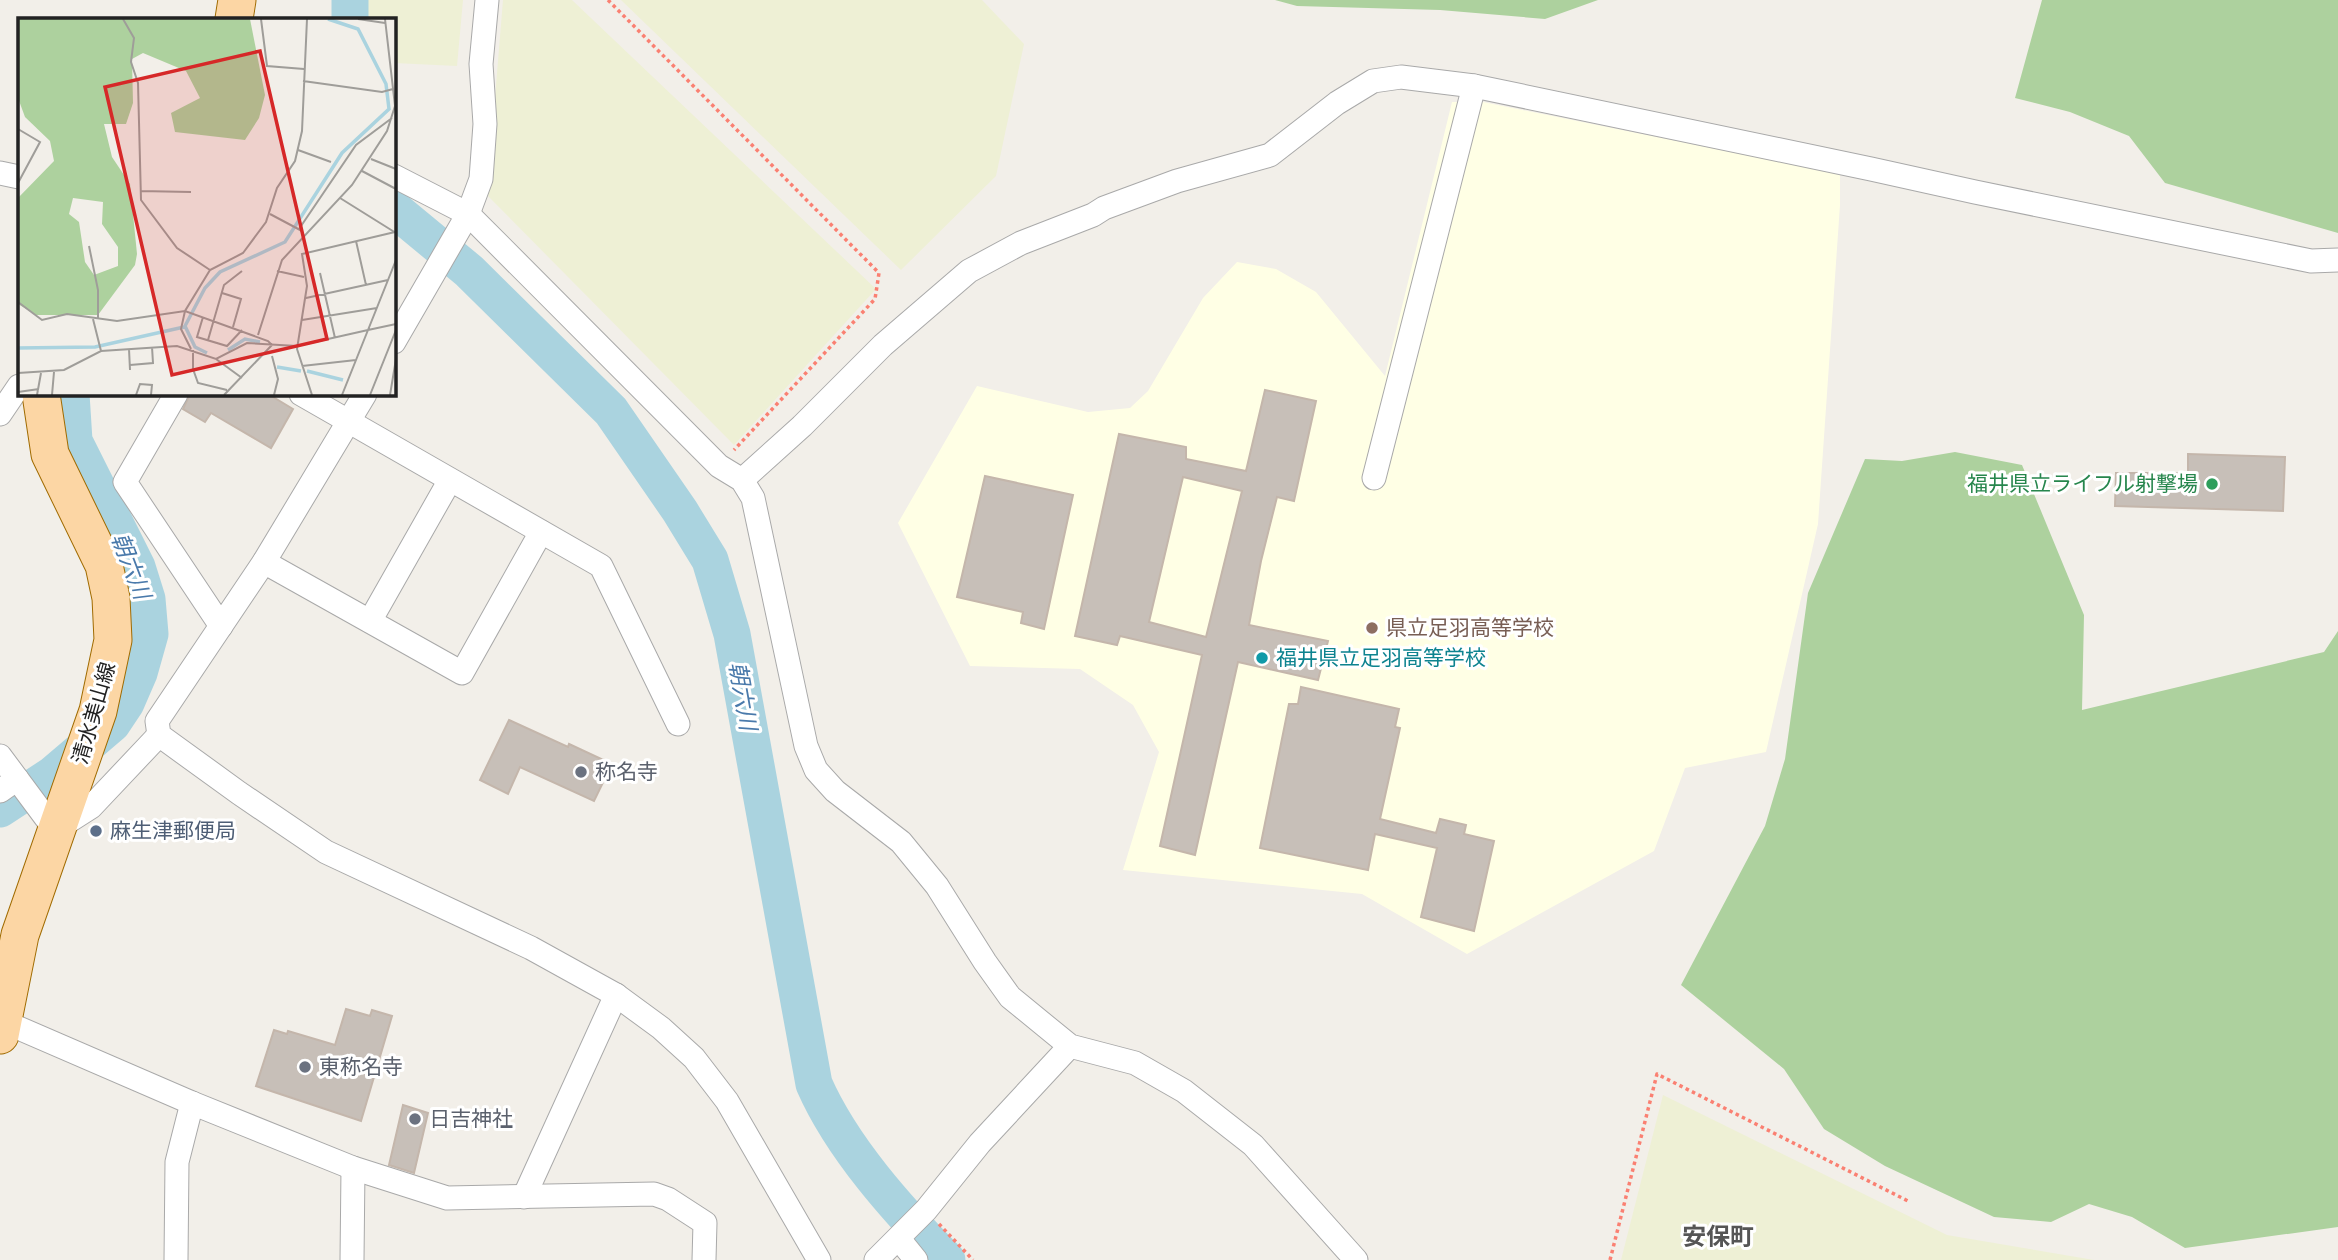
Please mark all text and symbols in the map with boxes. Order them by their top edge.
inset map [18,18,396,396]
place label: 福井県立ライフル射撃場 [1967,472,2198,497]
marker: 福井県立ライフル射撃場 [2204,476,2220,492]
water label: 朝六川 [105,529,157,606]
place label: 県立足羽高等学校 [1386,616,1554,641]
marker: 県立足羽高等学校 [1364,620,1380,636]
place label: 福井県立足羽高等学校 [1276,646,1486,671]
marker: 福井県立足羽高等学校 [1254,650,1270,666]
street label: 清水美山線 [68,659,121,767]
water label: 朝六川 [722,660,762,736]
place label: 称名寺 [595,760,658,785]
marker: 称名寺 [573,764,589,780]
place label: 麻生津郵便局 [110,819,236,844]
marker: 麻生津郵便局 [88,823,104,839]
place label: 東称名寺 [319,1055,403,1080]
marker: 東称名寺 [297,1059,313,1075]
place label: 日吉神社 [429,1107,513,1132]
marker: 日吉神社 [407,1111,423,1127]
district label: 安保町 [1682,1223,1754,1252]

